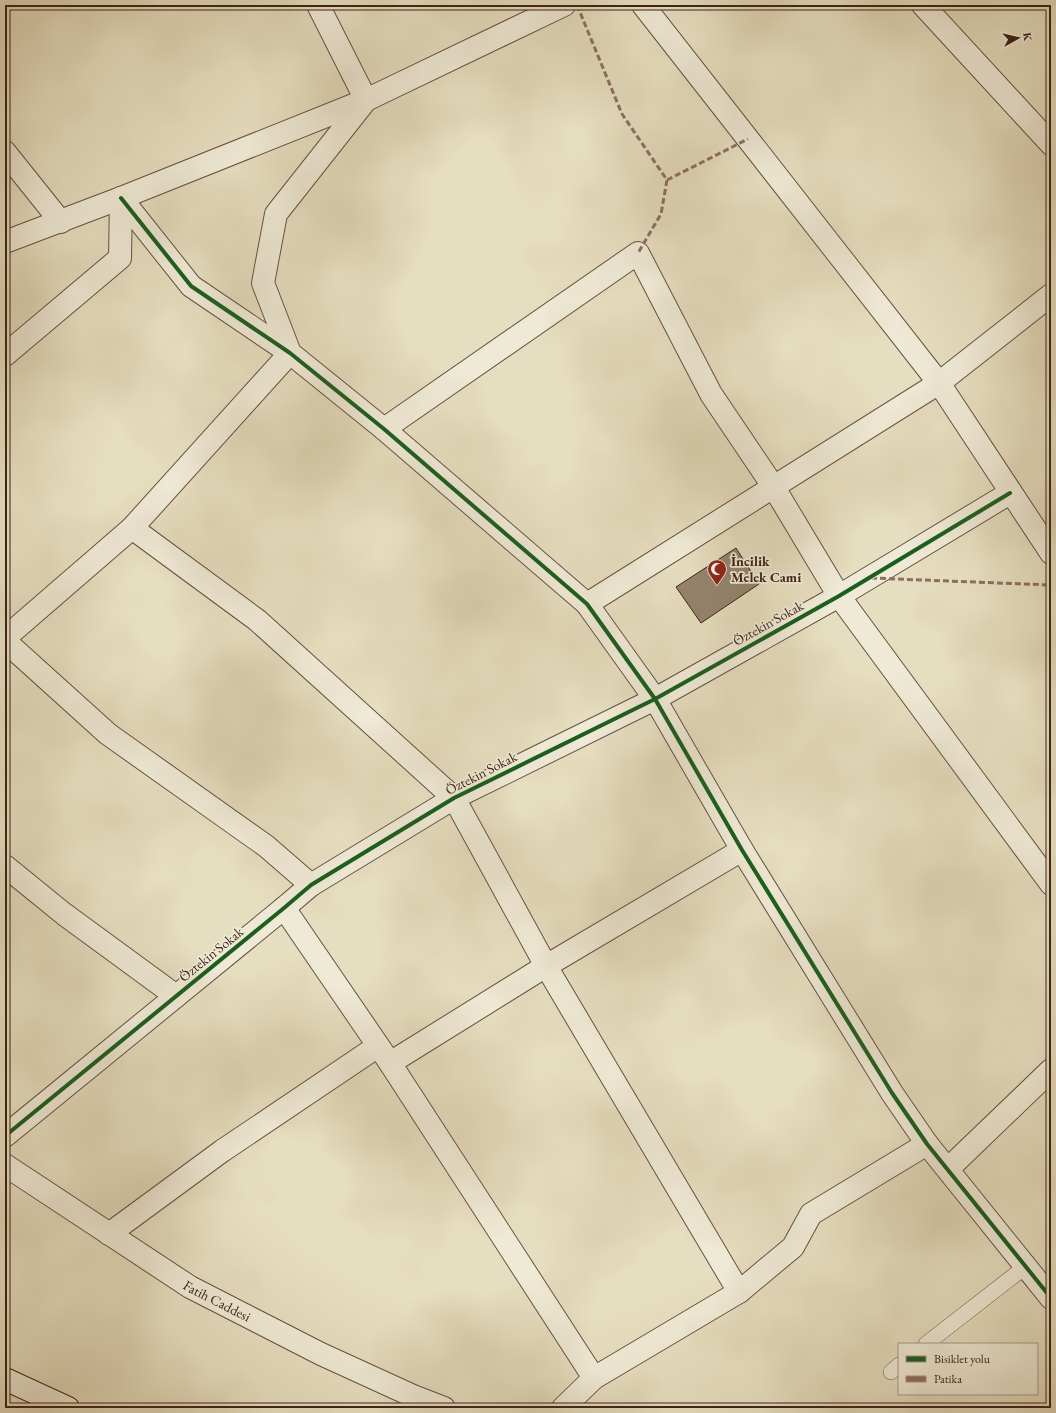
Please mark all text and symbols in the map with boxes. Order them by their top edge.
north arrow [998,18,1038,58]
text: K [1020,31,1036,42]
place label: İncilik Melek Cami [731,552,801,586]
mosque icon: İncilik Melek Cami [706,558,728,586]
street label: Öztekin Sokak [730,596,807,650]
street label: Öztekin Sokak [442,747,520,799]
street label: Öztekin Sokak [175,922,247,986]
street label: Fatih Caddesi [180,1276,254,1326]
legend [898,1343,1038,1395]
text: Bisiklet yolu [934,1351,991,1367]
text: Patika [934,1371,962,1387]

